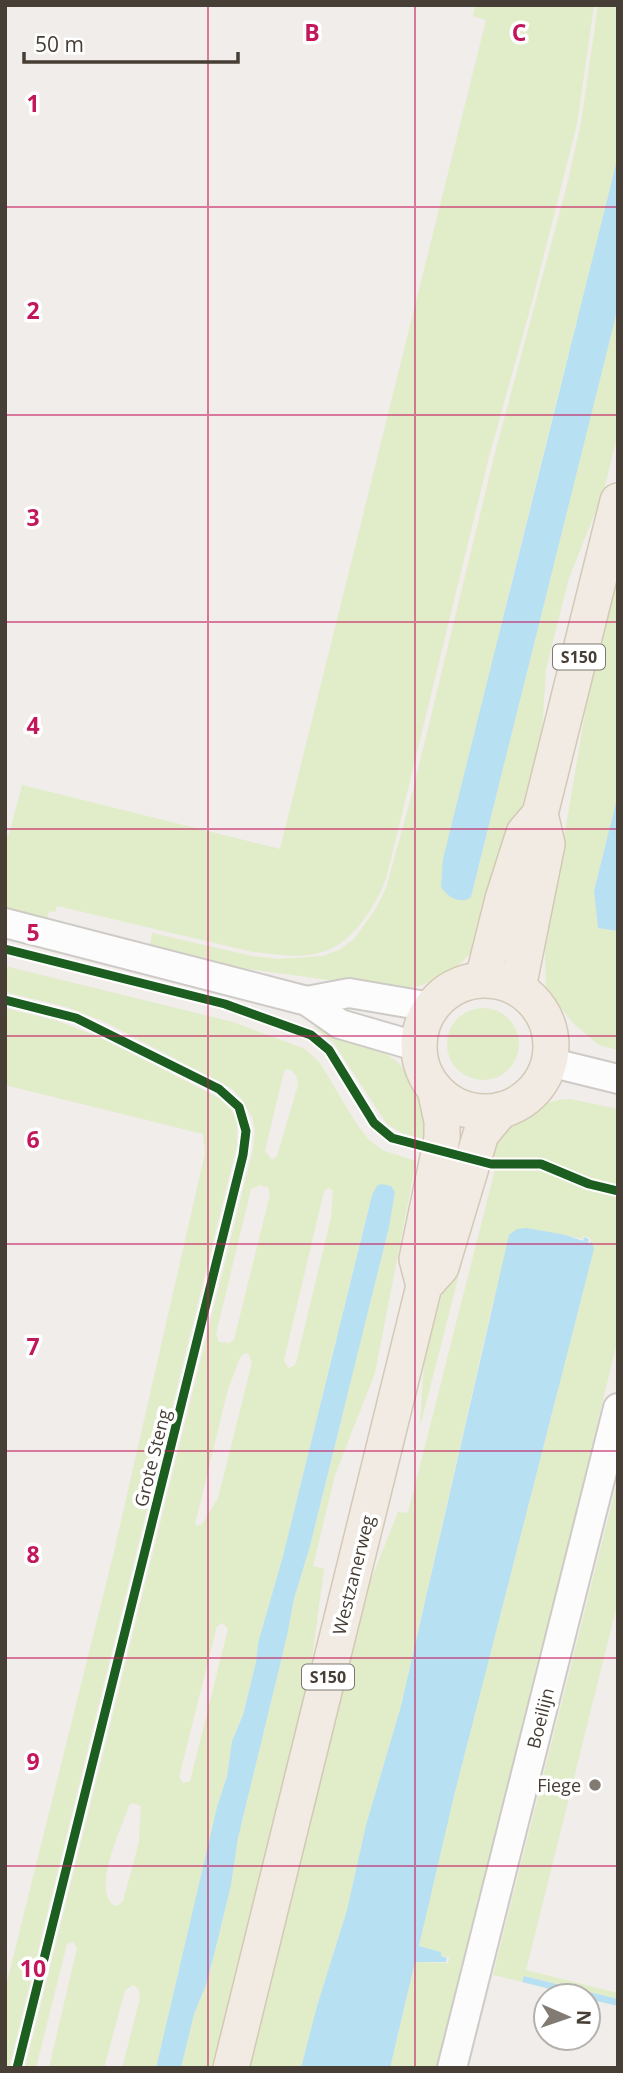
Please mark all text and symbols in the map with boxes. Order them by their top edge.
text: B [304,16,320,48]
text: C [512,16,526,48]
scale bar [24,21,238,65]
text: 50 m [35,30,84,58]
text: 1 [26,87,40,119]
text: 2 [26,294,40,326]
text: 3 [26,501,40,533]
road number: S150 [553,644,605,670]
text: 4 [26,709,40,741]
text: 5 [26,916,40,948]
text: 6 [26,1123,40,1155]
text: 7 [26,1330,40,1362]
street label: Grote Steng [128,1407,176,1509]
street label: Westzanerweg [327,1512,380,1637]
text: 8 [26,1538,40,1570]
road number: S150 [302,1665,354,1690]
street label: Boeilijn [521,1685,559,1751]
text: 9 [26,1745,40,1777]
place label: Fiege [537,1773,581,1797]
marker: Fiege [587,1777,603,1793]
text: 10 [20,1952,46,1984]
north arrow [532,1982,602,2052]
text: N [571,2009,597,2026]

